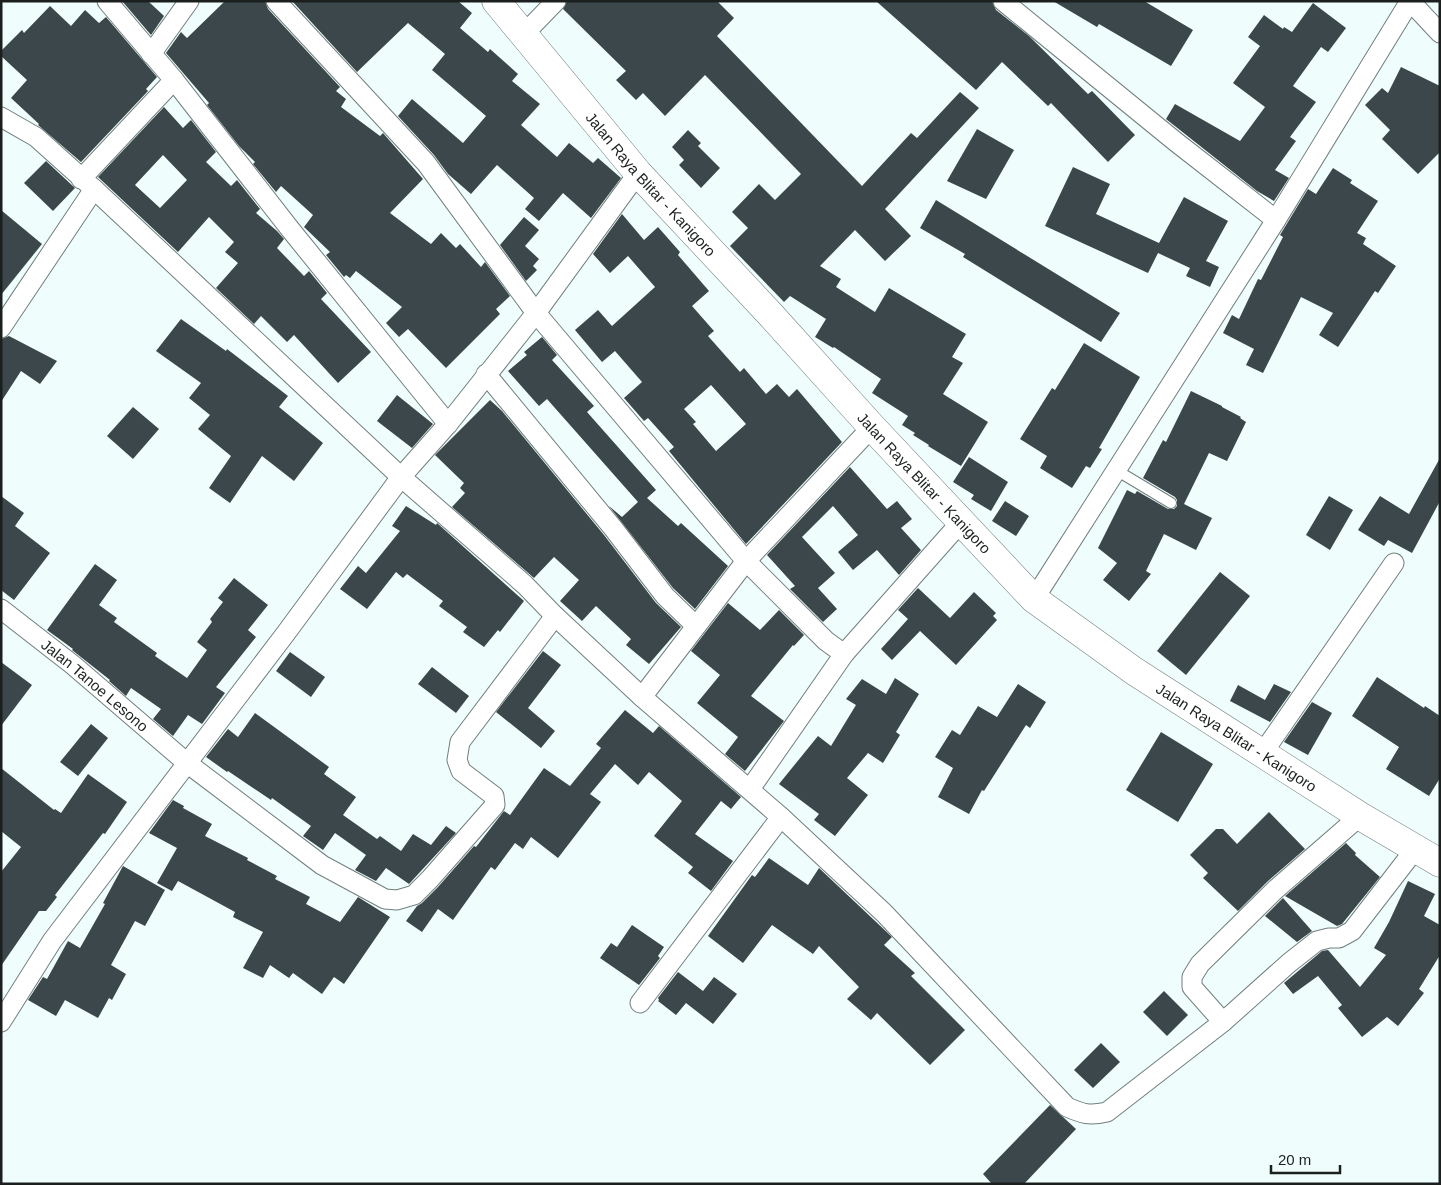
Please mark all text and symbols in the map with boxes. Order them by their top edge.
street label: Jalan Raya Blitar - Kanigoro [583,109,720,259]
street label: Jalan Raya Blitar - Kanigoro [854,409,995,557]
street label: Jalan Tanoe Lesono [38,635,152,735]
street label: Jalan Raya Blitar - Kanigoro [1154,679,1320,795]
scale bar [1271,1142,1340,1174]
text: 20 m [1278,1151,1311,1168]

